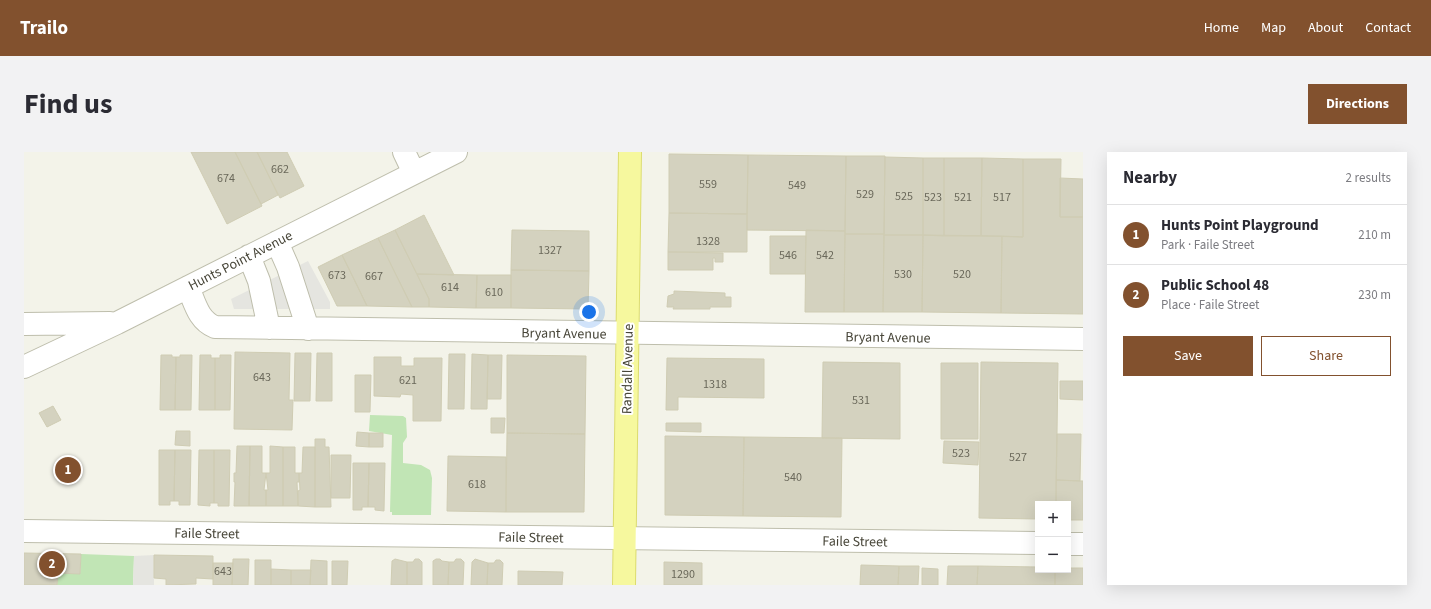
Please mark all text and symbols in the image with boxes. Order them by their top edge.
text: Trailo [20,15,68,42]
text: Home [1204,18,1239,38]
text: Map [1261,18,1286,38]
text: About [1308,18,1343,38]
text: Contact [1365,18,1411,38]
text: Find us [24,84,112,124]
button: Directions [1308,84,1407,124]
house number: 662 [271,161,289,178]
text: Nearby [1123,166,1177,190]
text: 2 results [1346,169,1391,187]
house number: 674 [217,170,235,187]
house number: 559 [699,176,717,193]
house number: 549 [788,177,806,194]
house number: 529 [856,186,874,203]
house number: 525 [895,188,913,205]
house number: 523 [924,189,942,206]
house number: 521 [954,189,972,206]
house number: 517 [993,189,1011,206]
text: Hunts Point Playground [1161,215,1319,236]
street label: Hunts Point Avenue [185,226,296,296]
text: 1 [1133,226,1139,244]
text: 210 m [1358,226,1391,244]
house number: 1328 [696,233,720,250]
text: Park · Faile Street [1161,236,1254,254]
house number: 1327 [538,242,562,259]
house number: 546 [779,247,797,264]
house number: 542 [816,247,834,264]
house number: 530 [894,266,912,283]
house number: 520 [953,266,971,283]
house number: 673 [328,267,346,284]
house number: 667 [365,268,383,285]
text: Public School 48 [1161,275,1269,296]
house number: 614 [441,279,459,296]
house number: 610 [485,284,503,301]
text: 2 [1133,286,1139,304]
text: 230 m [1358,286,1391,304]
text: Place · Faile Street [1161,296,1259,314]
your location [579,302,599,322]
street label: Bryant Avenue [521,323,607,345]
street label: Randall Avenue [617,324,639,414]
street label: Bryant Avenue [845,327,931,349]
button: Save [1123,336,1253,376]
button: Share [1261,336,1391,376]
house number: 643 [253,369,271,386]
house number: 621 [399,372,417,389]
house number: 1318 [703,376,727,393]
house number: 531 [852,392,870,409]
house number: 523 [952,445,970,462]
house number: 527 [1009,449,1027,466]
pin: 1 [55,455,81,485]
house number: 540 [784,469,802,486]
house number: 618 [468,476,486,493]
map controls [1035,501,1071,573]
button: + [1035,501,1071,537]
street label: Faile Street [174,523,240,545]
street label: Faile Street [498,527,564,549]
street label: Faile Street [822,531,888,553]
button: − [1035,537,1071,573]
pin: 2 [39,549,65,579]
house number: 643 [214,563,232,580]
house number: 1290 [671,566,695,583]

